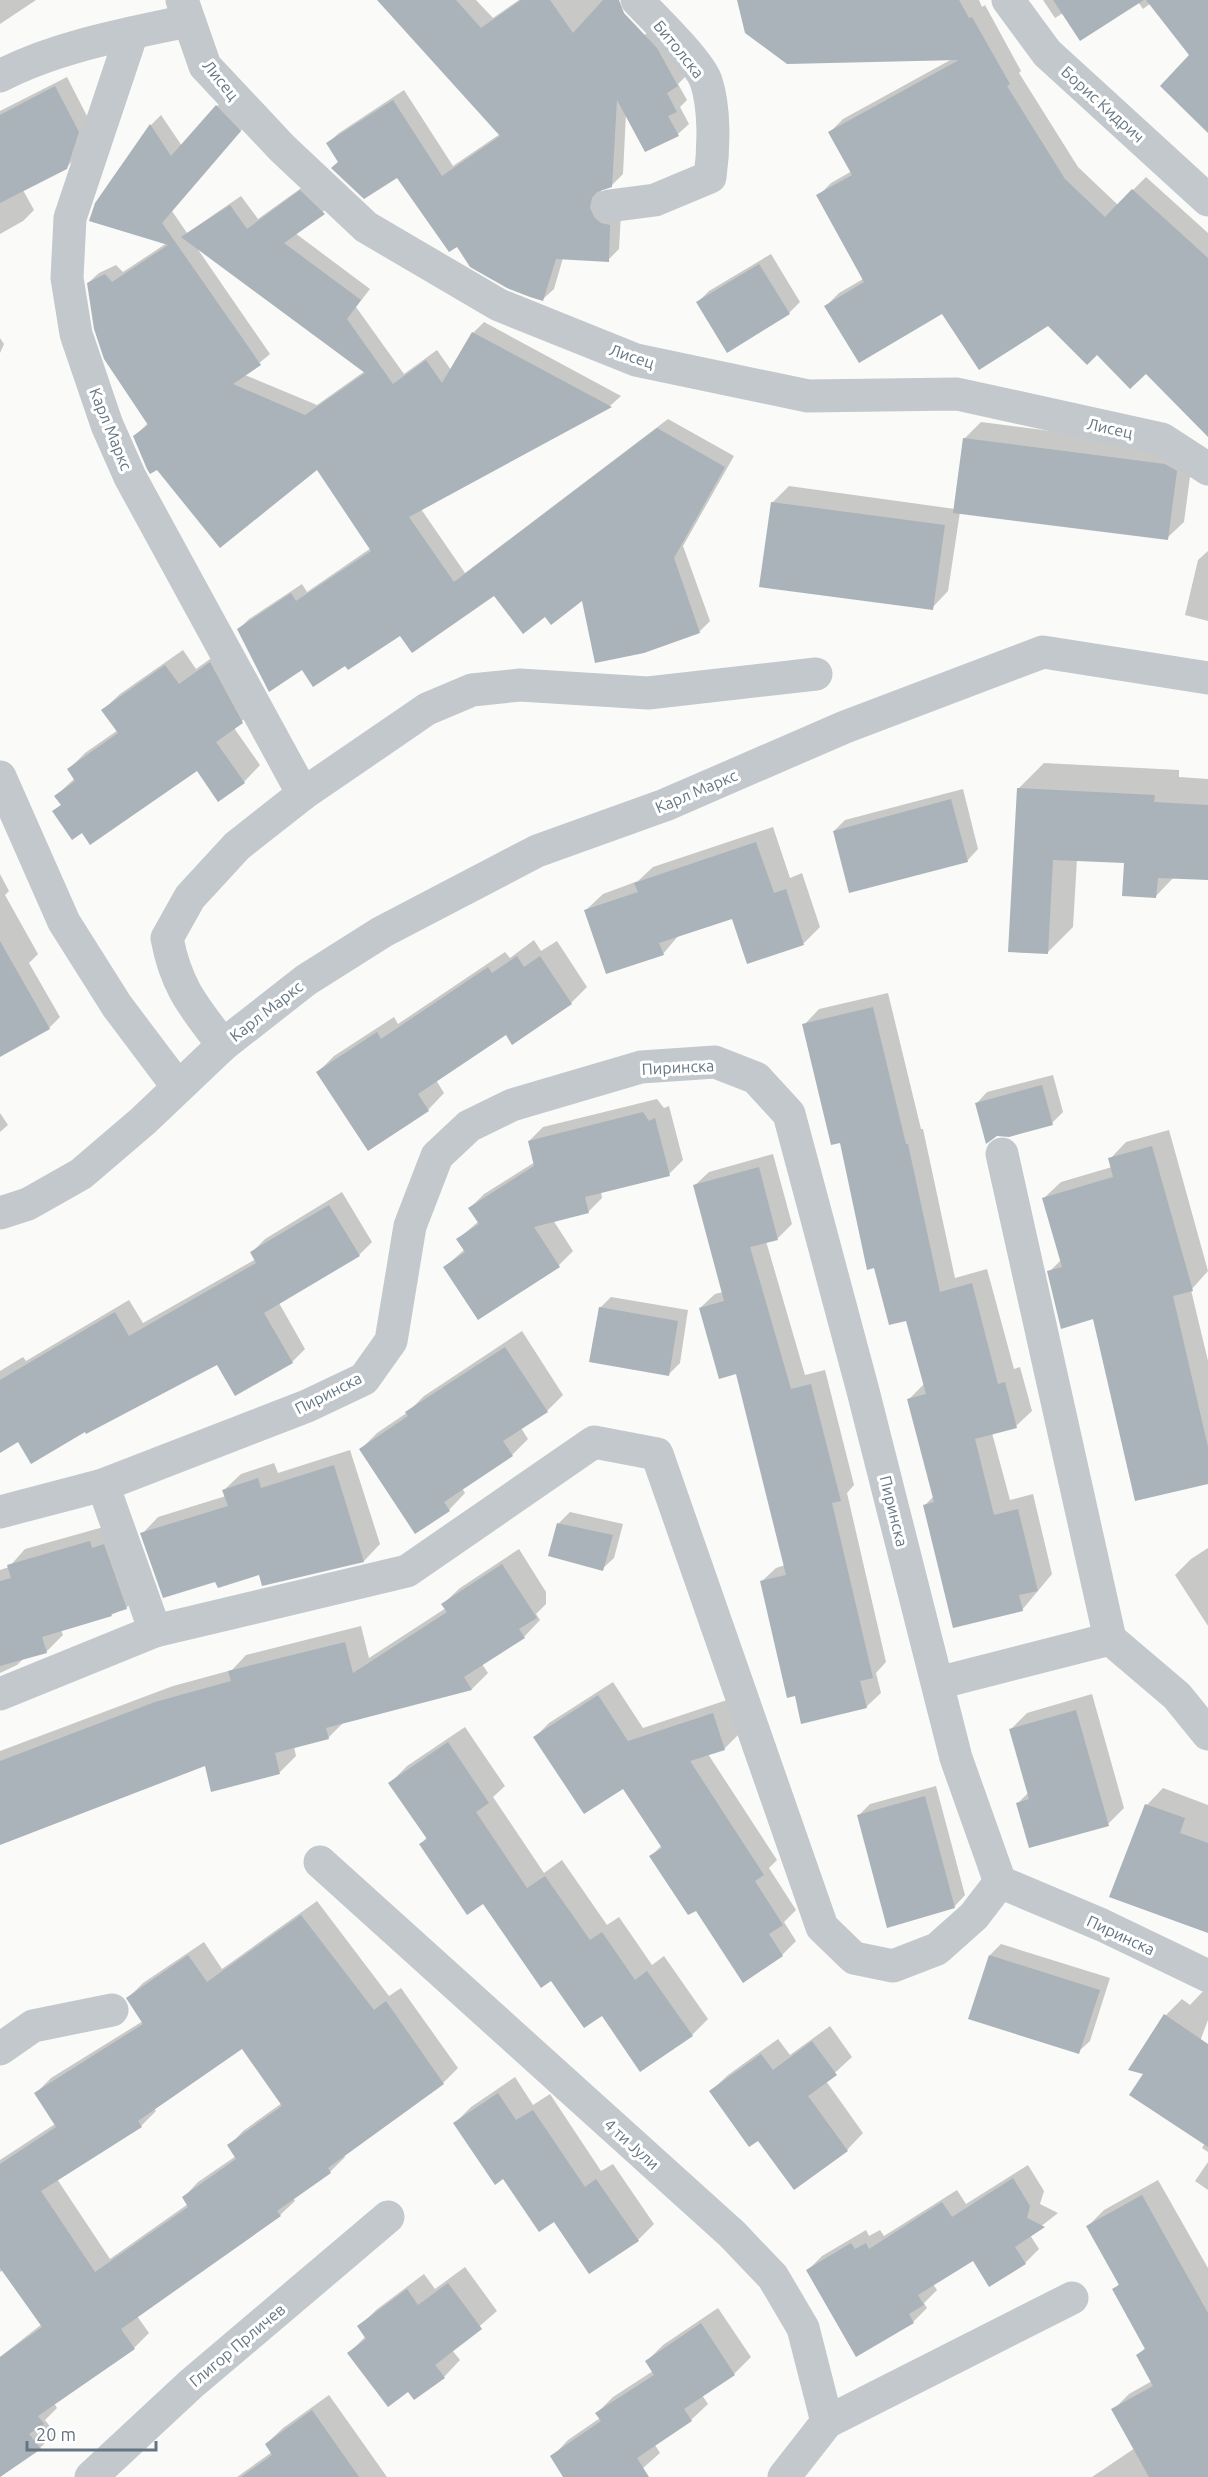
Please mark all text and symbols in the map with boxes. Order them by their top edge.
street label: Битолска [650,17,708,81]
street label: Лисец [199,56,243,104]
street label: Борис Кидрич [1058,62,1148,146]
street label: Лисец [607,340,657,372]
street label: Карл Маркс [86,385,136,473]
street label: Лисец [1086,414,1134,442]
street label: Карл Маркс [652,765,740,816]
street label: Карл Маркс [226,977,306,1045]
street label: Пиринска [641,1056,715,1078]
street label: Пиринска [292,1369,364,1417]
street label: Пиринска [876,1474,912,1548]
street label: Пиринска [1084,1912,1158,1958]
street label: 4 ти Јули [601,2115,663,2173]
street label: Глигор Прличев [186,2300,288,2390]
scale bar [27,2414,156,2452]
text: 20 m [36,2424,76,2444]

